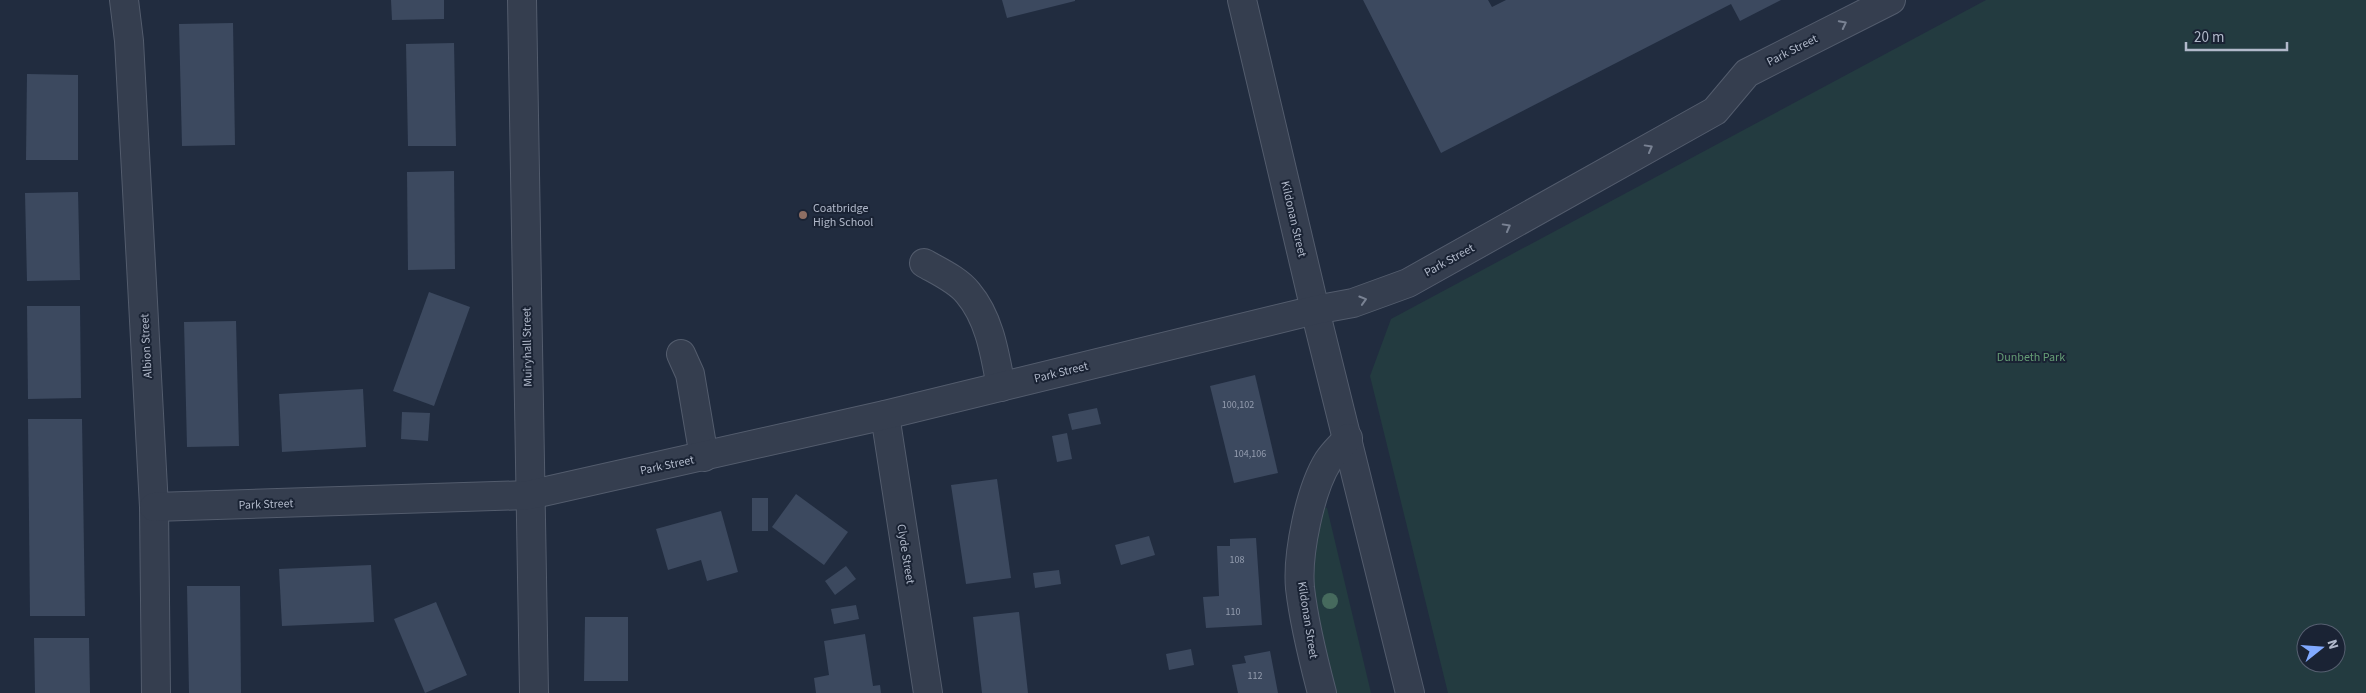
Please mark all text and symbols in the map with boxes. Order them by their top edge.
one-way arrow [1838,20,1847,30]
scale bar [2186,20,2287,52]
text: 20 m [2194,27,2224,48]
street label: Park Street [1764,30,1821,70]
one-way arrow [1644,144,1653,154]
street label: Kildonan Street [1276,179,1311,259]
place label: Coatbridge High School [813,200,873,231]
marker: Coatbridge High School [797,209,809,221]
one-way arrow [1502,224,1511,234]
street label: Park Street [1421,240,1477,281]
one-way arrow [1358,295,1366,305]
street label: Muiryhall Street [518,307,537,387]
street label: Albion Street [136,313,157,379]
park label: Dunbeth Park [1997,349,2065,366]
street label: Park Street [1032,358,1090,387]
house number: 100,102 [1222,398,1254,412]
house number: 104,106 [1234,447,1266,461]
street label: Park Street [638,451,696,480]
street label: Park Street [238,495,294,514]
street label: Clyde Street [892,523,919,585]
house number: 108 [1230,553,1244,567]
street label: Kildonan Street [1293,580,1322,660]
house number: 110 [1226,605,1240,619]
north arrow [2296,623,2346,673]
text: N [2322,637,2343,652]
house number: 112 [1248,669,1262,683]

